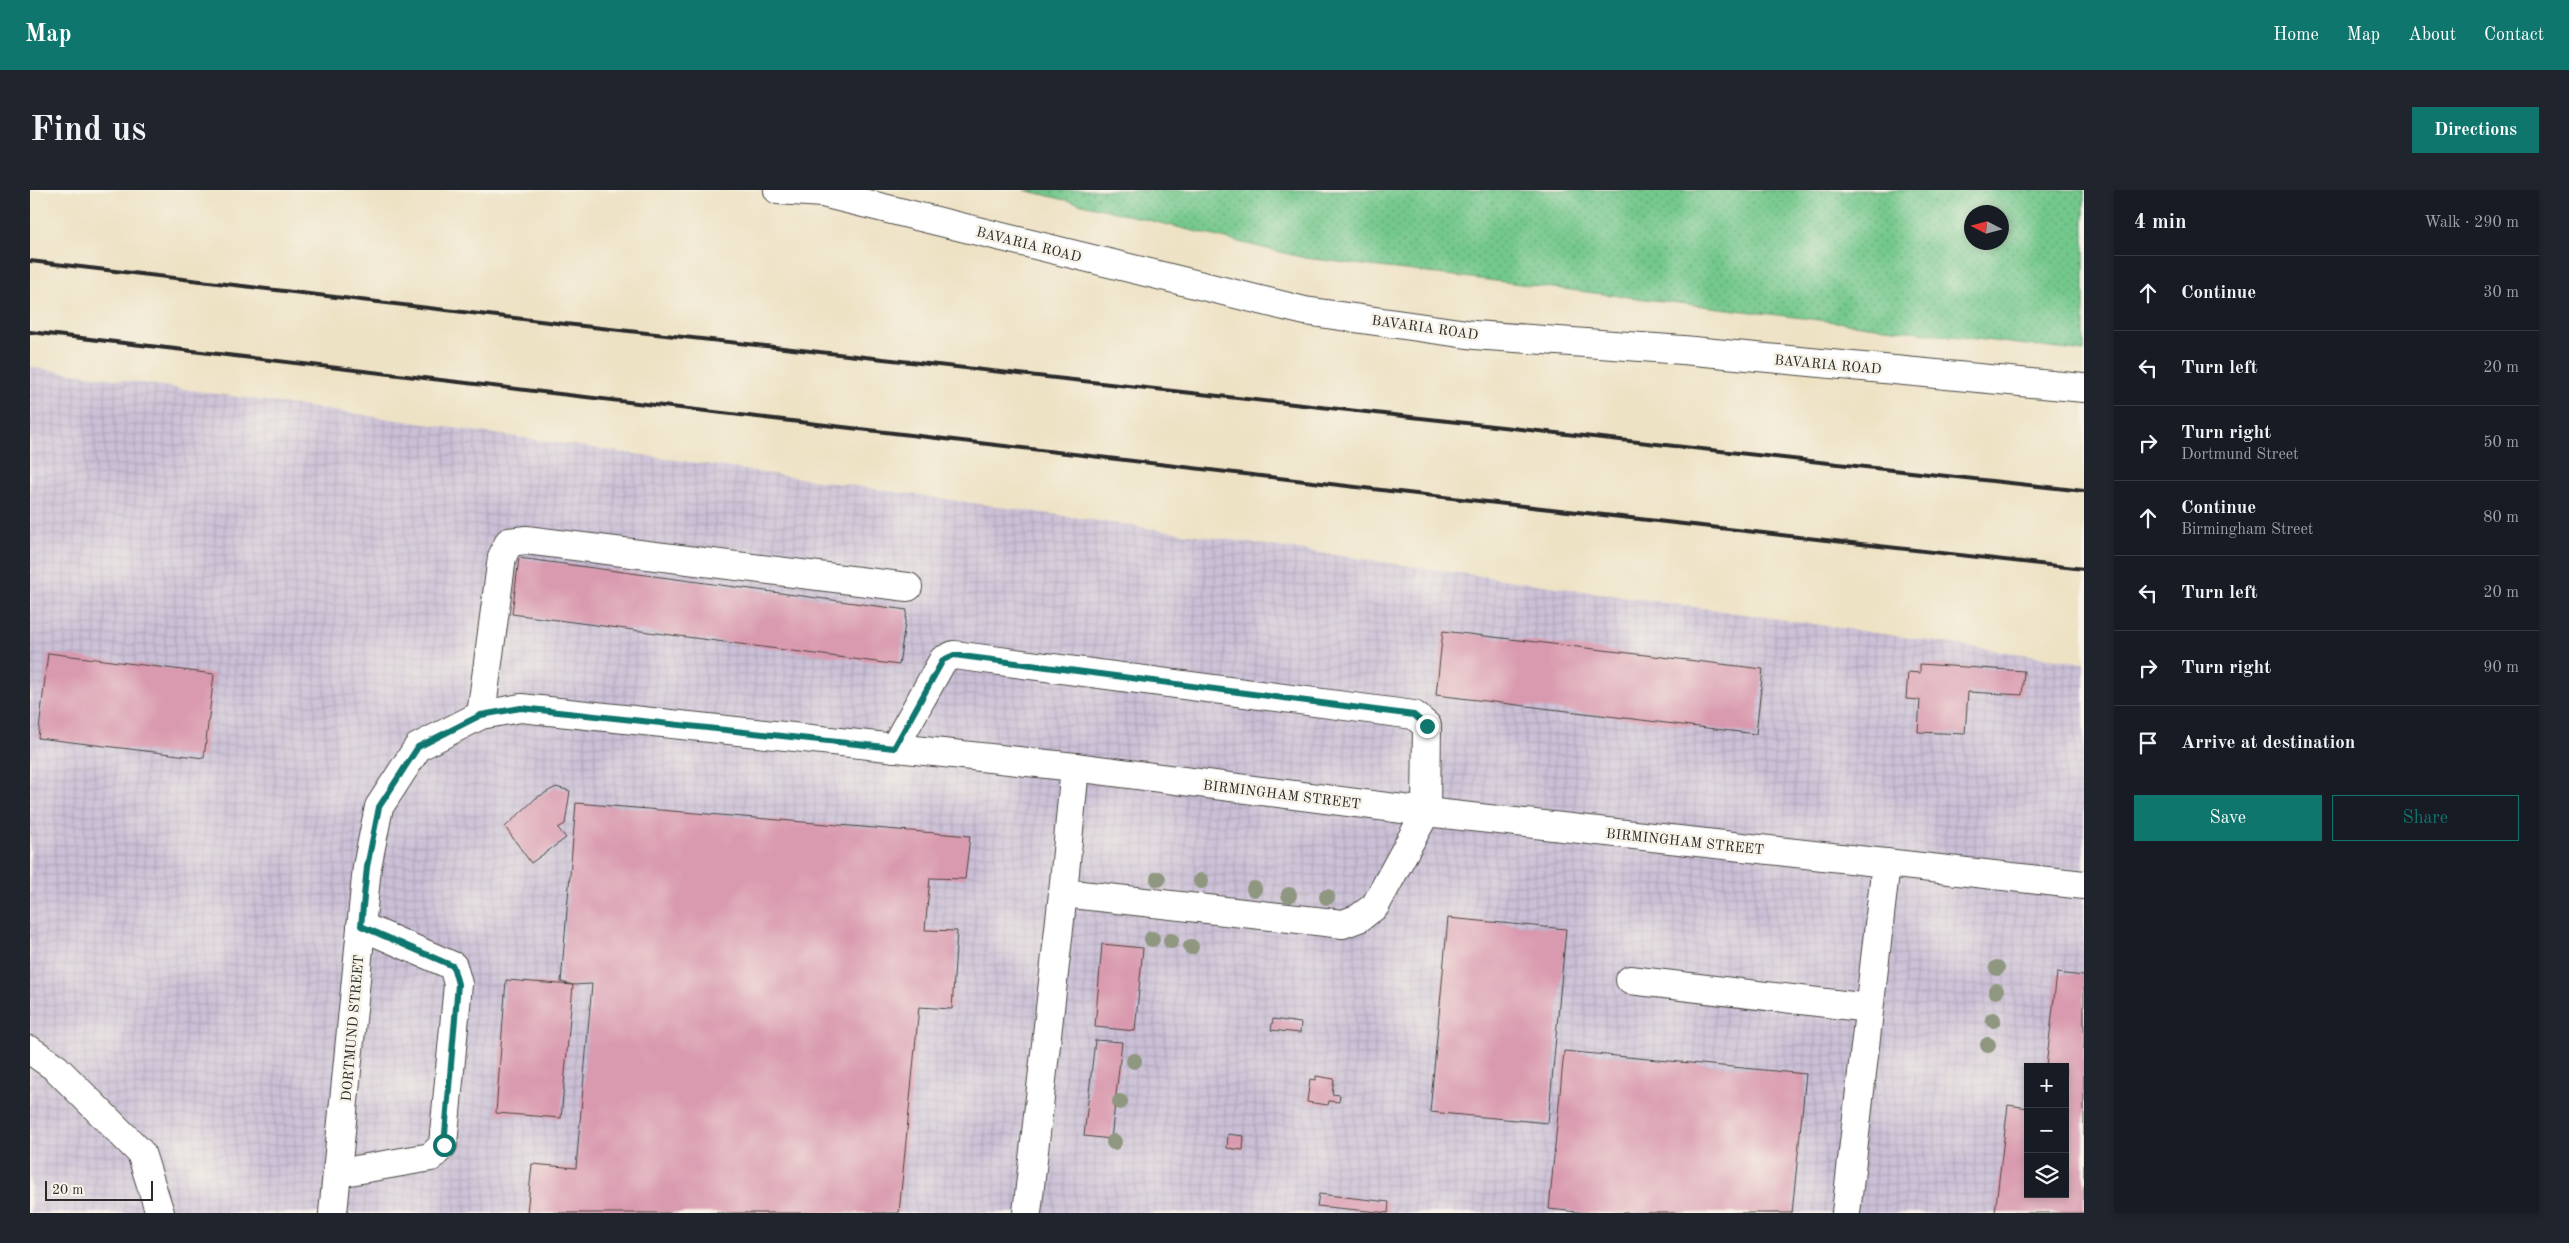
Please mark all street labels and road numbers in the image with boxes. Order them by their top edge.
street label: BAVARIA ROAD [975,225,1083,265]
street label: BAVARIA ROAD [1371,314,1479,342]
street label: BAVARIA ROAD [1774,353,1882,377]
street label: BIRMINGHAM STREET [1202,778,1361,812]
street label: BIRMINGHAM STREET [1605,827,1765,857]
street label: DORTMUND STREET [340,954,366,1102]

